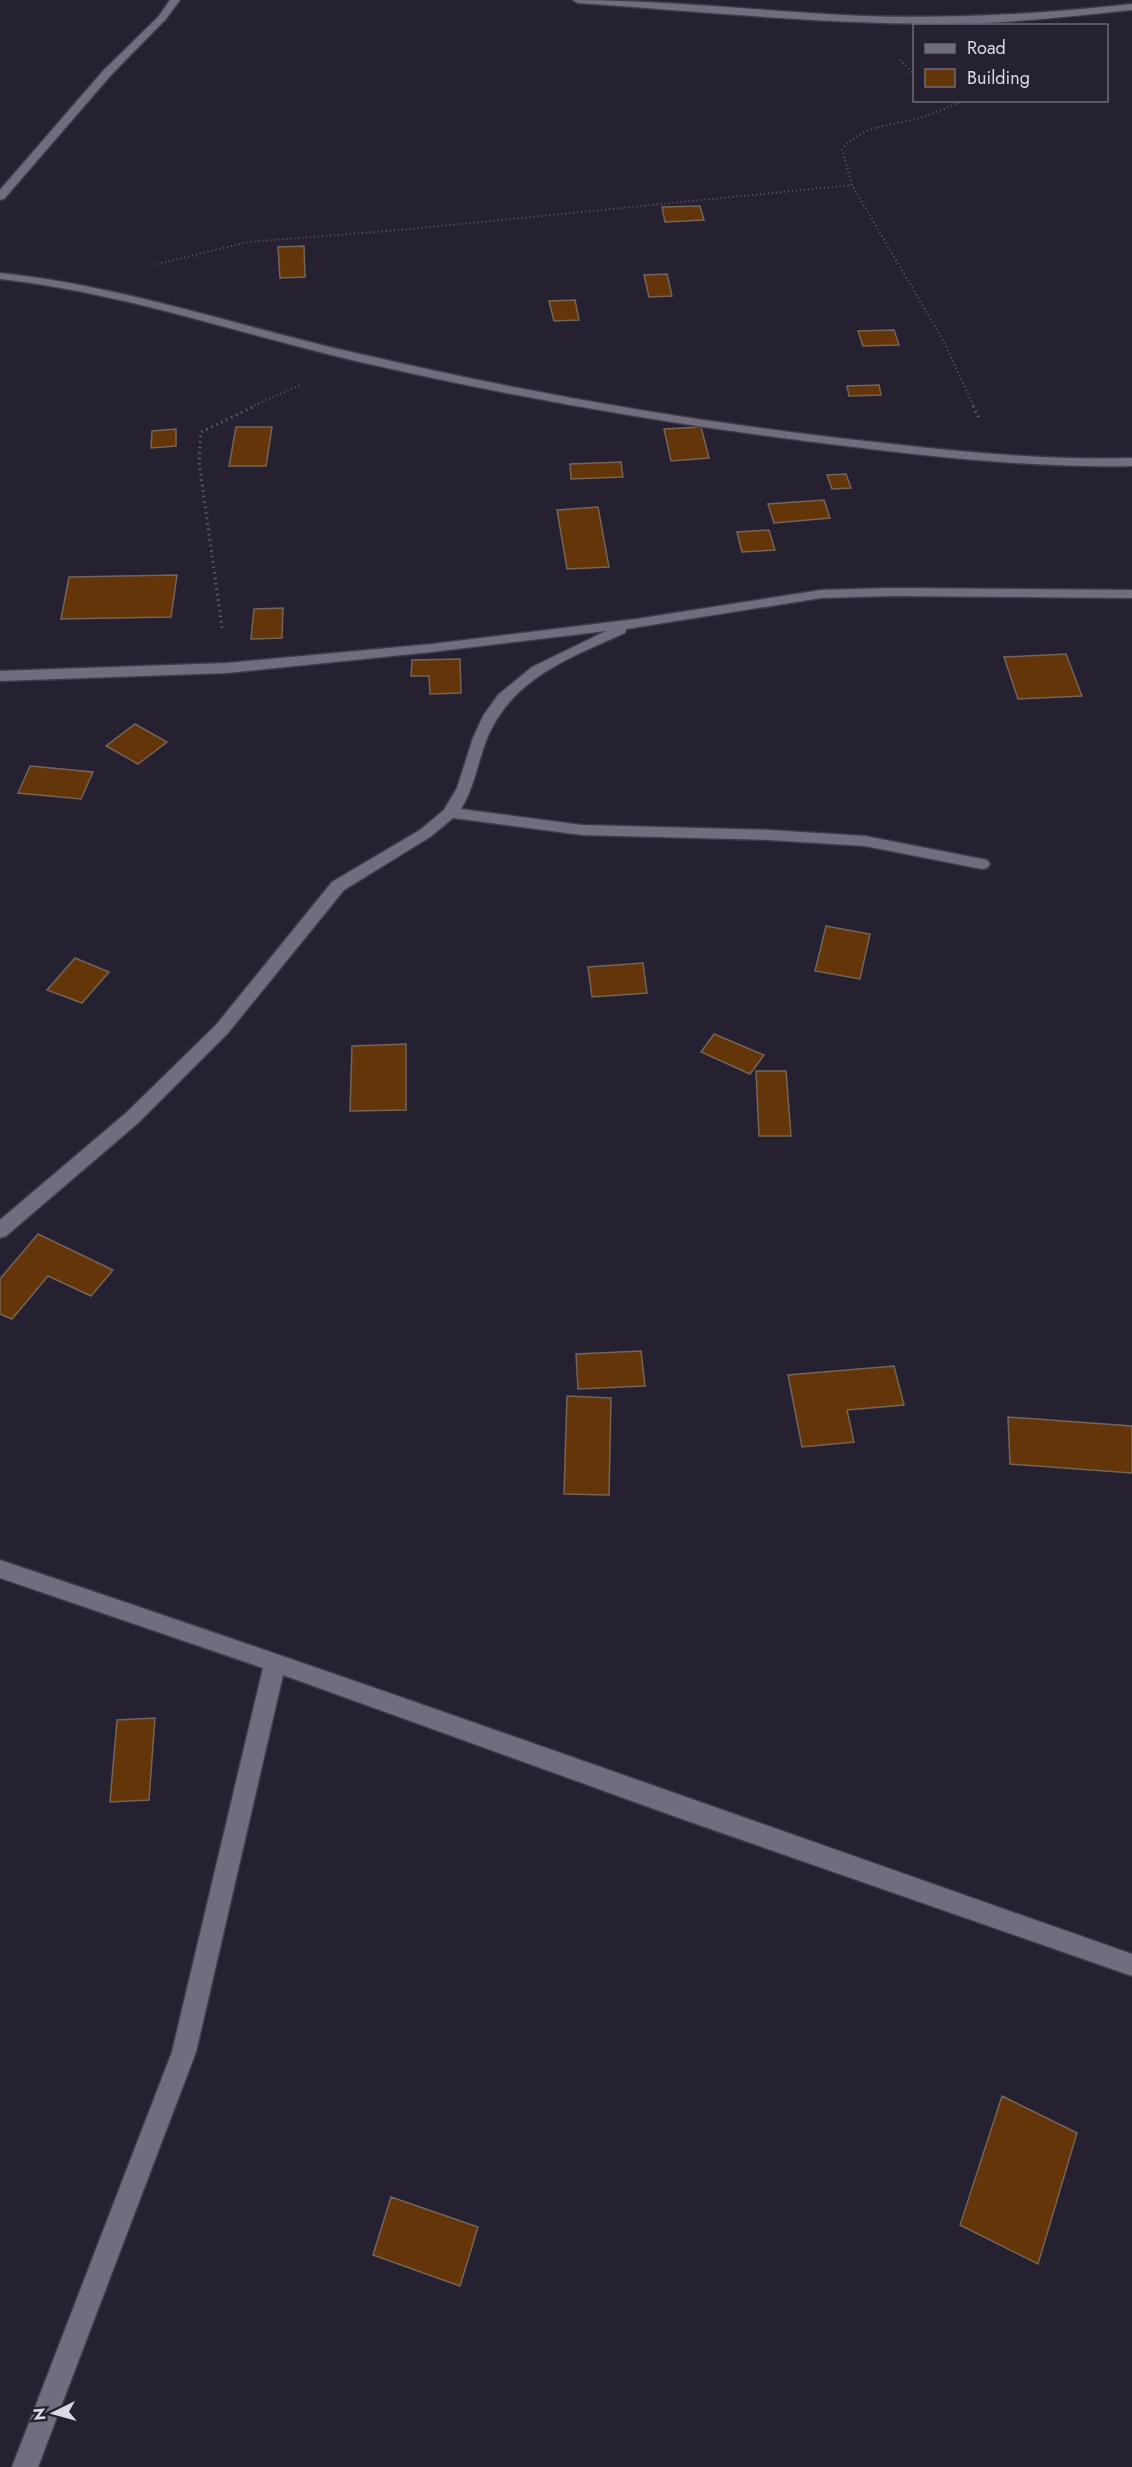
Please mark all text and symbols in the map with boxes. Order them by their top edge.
legend [913,24,1108,102]
text: Road [967,35,1006,61]
text: Building [967,65,1030,91]
north arrow [24,2383,84,2443]
text: N [28,2407,52,2422]

